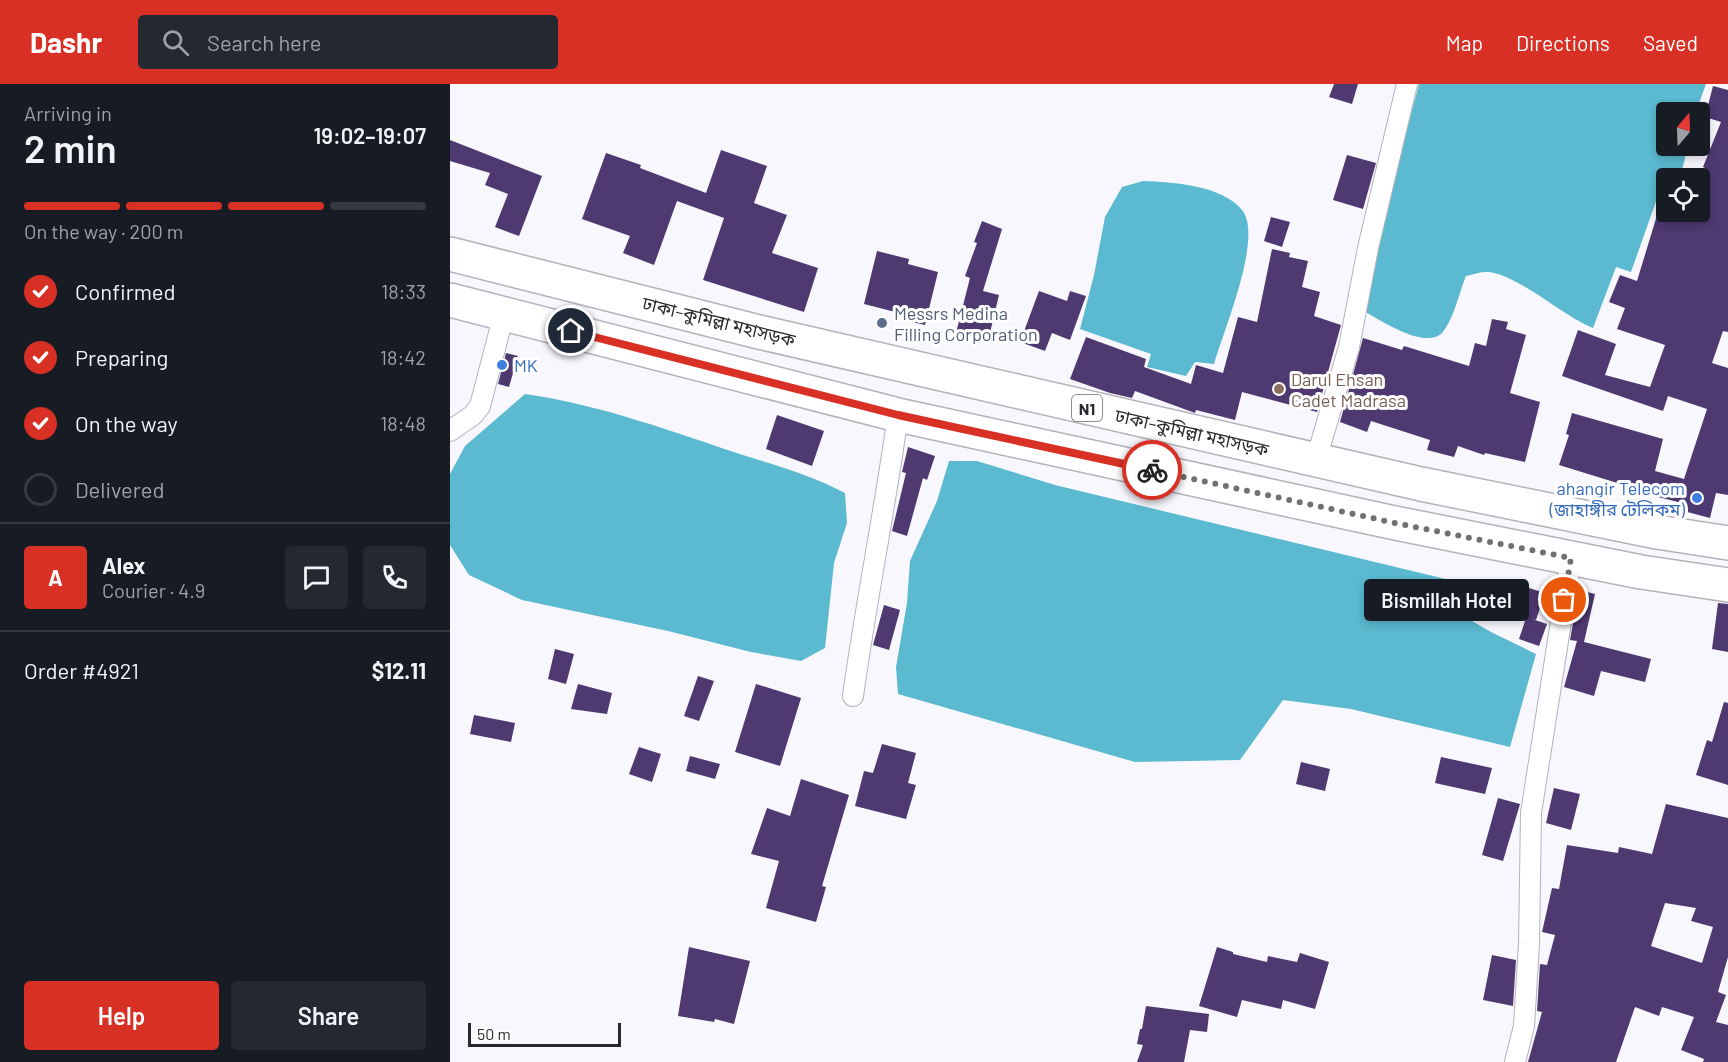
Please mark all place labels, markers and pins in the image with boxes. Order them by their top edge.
place label: Messrs Medina Filling Corporation [894,302,1038,345]
pin [545,305,596,356]
marker: Messrs Medina Filling Corporation [875,316,889,330]
place label: MK [514,354,538,376]
marker: MK [495,358,509,372]
place label: Darul Ehsan Cadet Madrasa [1291,368,1406,411]
marker: Darul Ehsan Cadet Madrasa [1272,382,1286,396]
place label: ahangir Telecom (জাহাঙ্গীর টেলিকম) [1549,477,1685,520]
marker: ahangir Telecom (জাহাঙ্গীর টেলিকম) [1690,491,1704,505]
pin [1538,574,1589,625]
callout: Bismillah Hotel [1363,579,1528,621]

